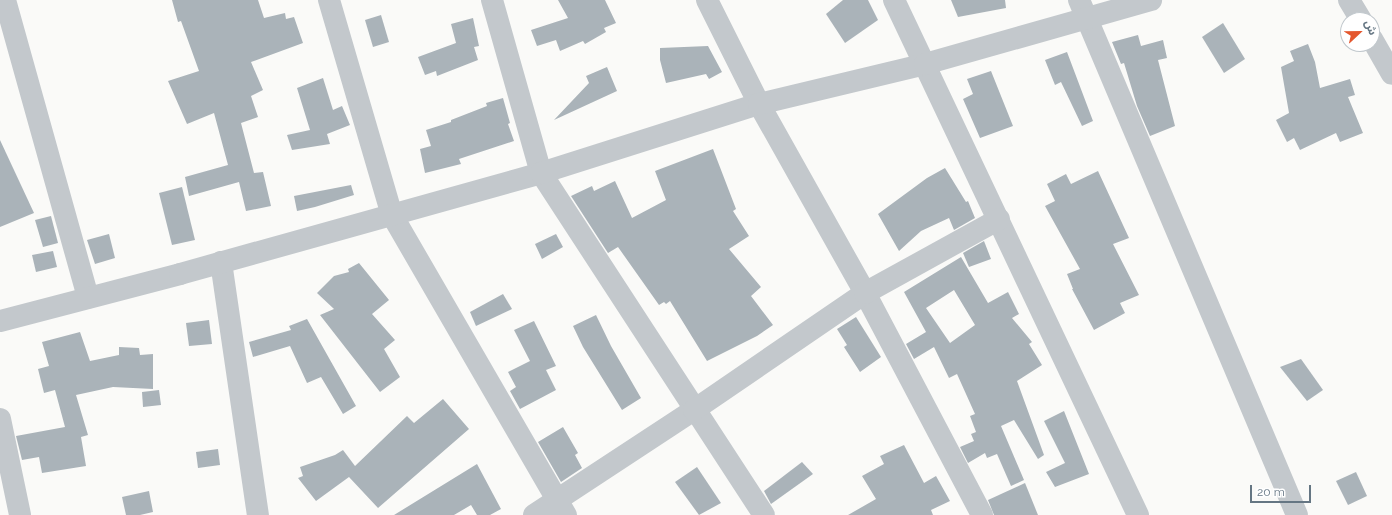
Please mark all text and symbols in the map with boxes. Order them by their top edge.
north arrow [1340,12,1380,52]
text: ش [1362,18,1380,37]
scale bar [1252,477,1313,503]
text: 20 m [1257,485,1285,499]

